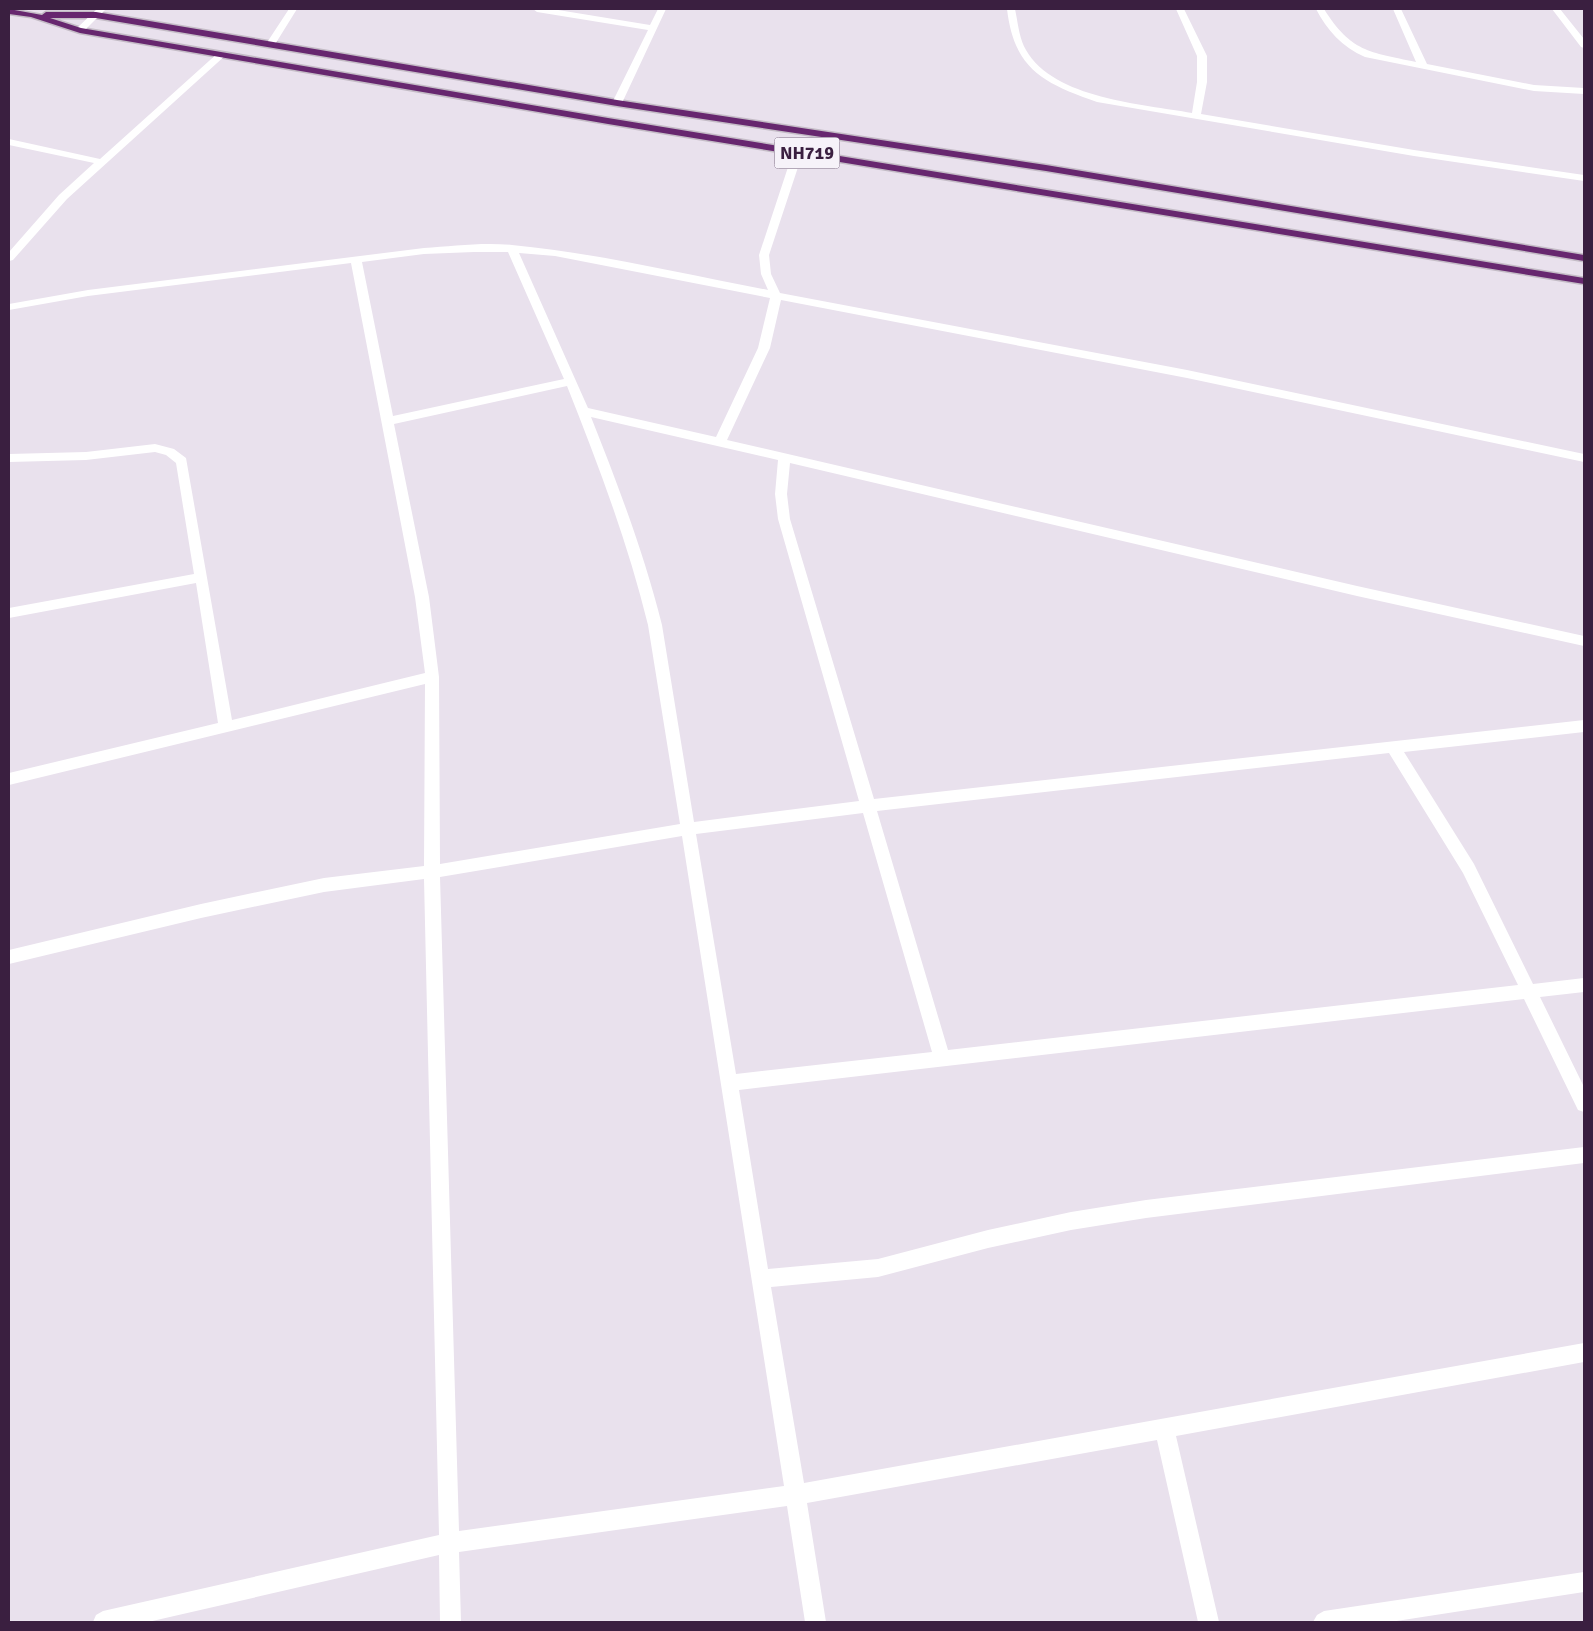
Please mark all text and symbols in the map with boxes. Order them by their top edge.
road number: NH719 [774,138,840,168]

